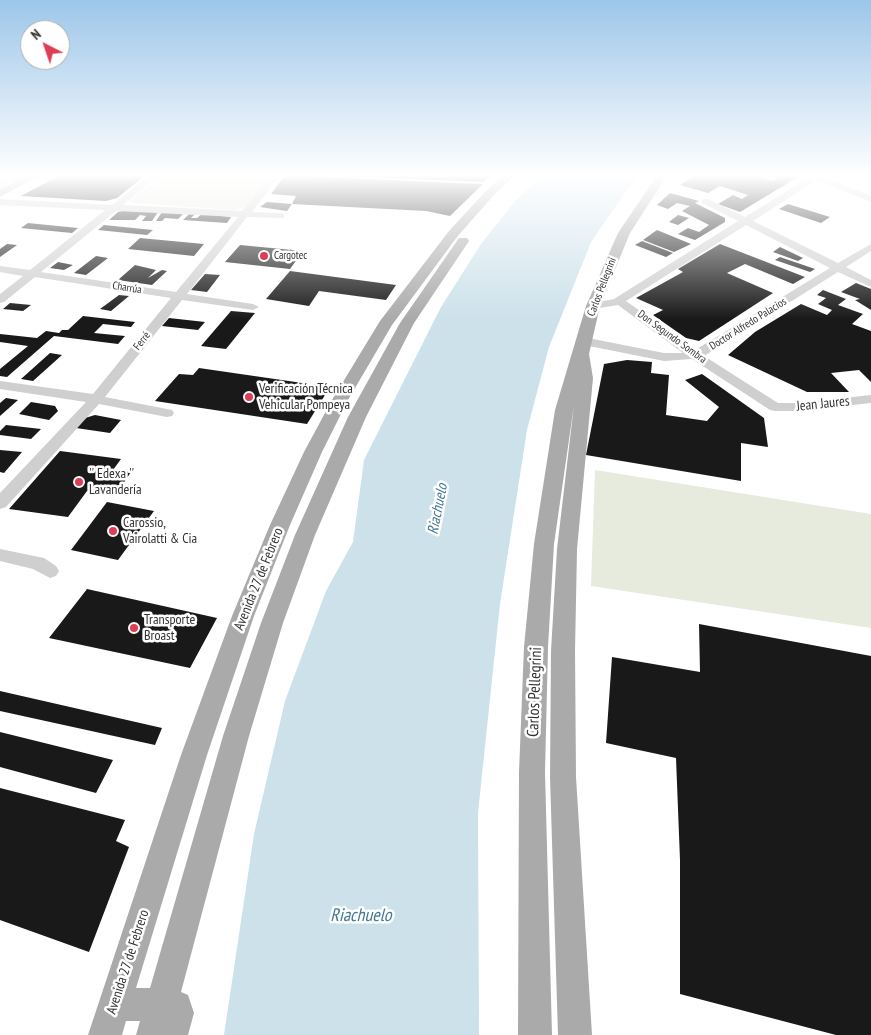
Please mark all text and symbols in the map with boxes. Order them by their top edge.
north arrow [20,20,70,70]
text: N [27,25,45,44]
place label: Cargotec [274,249,307,263]
marker: Cargotec [258,250,270,262]
street label: Carlos Pellegrini [585,256,619,318]
street label: Charrúa [111,279,143,297]
street label: Doctor Alfredo Palacios [707,295,789,353]
street label: Don Segundo Sombra [635,308,709,366]
street label: Ferré [131,329,153,353]
place label: Verificación Técnica Vehicular Pompeya [259,381,353,414]
marker: Verificación Técnica Vehicular Pompeya [243,391,255,403]
street label: Jean Jaures [796,393,850,415]
place label: '' Edexa '' Lavandería [89,466,142,498]
marker: '' Edexa '' Lavandería [73,476,85,488]
water label: Riachuelo [424,482,452,536]
place label: Carossio, Vairolatti & Cia [123,515,197,548]
marker: Carossio, Vairolatti & Cia [107,525,119,537]
street label: Avenida 27 de Febrero [231,525,287,633]
place label: Transporte Broast [144,612,195,644]
marker: Transporte Broast [128,622,140,634]
street label: Carlos Pellegrini [524,647,546,737]
water label: Riachuelo [330,905,392,927]
street label: Avenida 27 de Febrero [103,908,153,1016]

